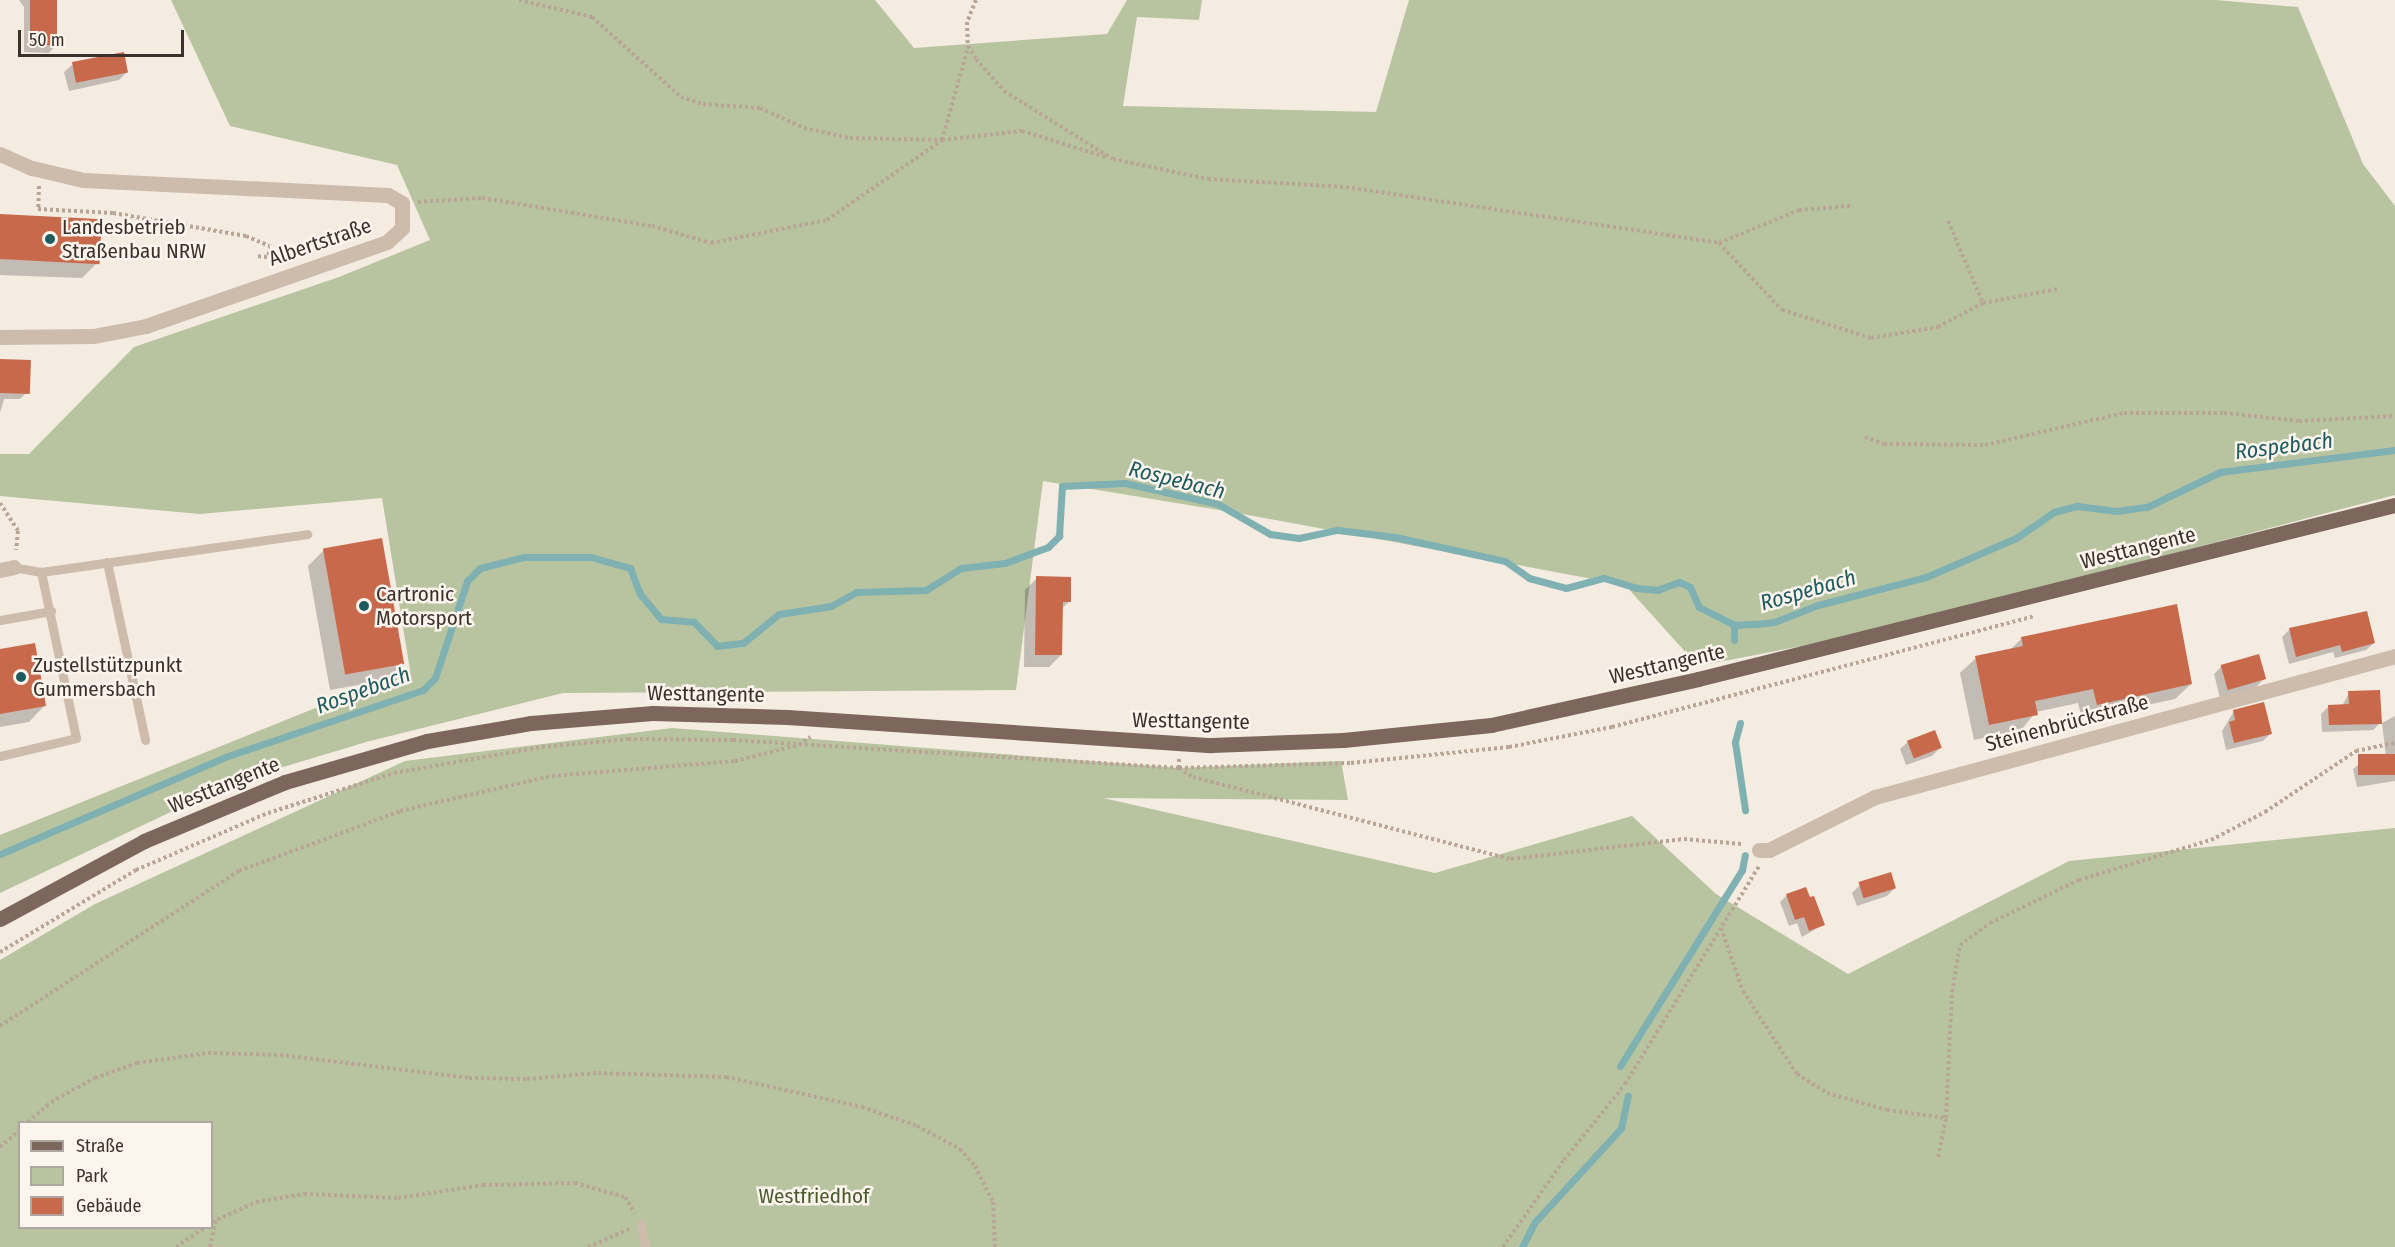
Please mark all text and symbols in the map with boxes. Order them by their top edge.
scale bar [21,18,188,56]
text: 50 m [29,29,65,51]
street label: Albertstraße [265,213,375,271]
place label: Landesbetrieb Straßenbau NRW [62,214,206,264]
marker: Landesbetrieb Straßenbau NRW [43,232,57,246]
water label: Rospebach [2234,427,2334,465]
water label: Rospebach [1126,455,1228,505]
street label: Westtangente [2078,522,2198,574]
water label: Rospebach [1757,564,1859,616]
place label: Cartronic Motorsport [376,581,472,631]
marker: Cartronic Motorsport [357,599,371,613]
street label: Westtangente [1607,638,1727,690]
place label: Zustellstützpunkt Gummersbach [33,652,182,702]
water label: Rospebach [312,661,414,719]
marker: Zustellstützpunkt Gummersbach [14,670,28,684]
street label: Westtangente [647,680,765,708]
street label: Steinenbrückstraße [1983,689,2151,757]
street label: Westtangente [1132,707,1250,735]
street label: Westtangente [165,751,283,819]
legend [18,1121,213,1229]
text: Straße [76,1135,124,1157]
text: Park [76,1165,108,1187]
park label: Westfriedhof [759,1183,869,1209]
text: Gebäude [76,1195,141,1217]

